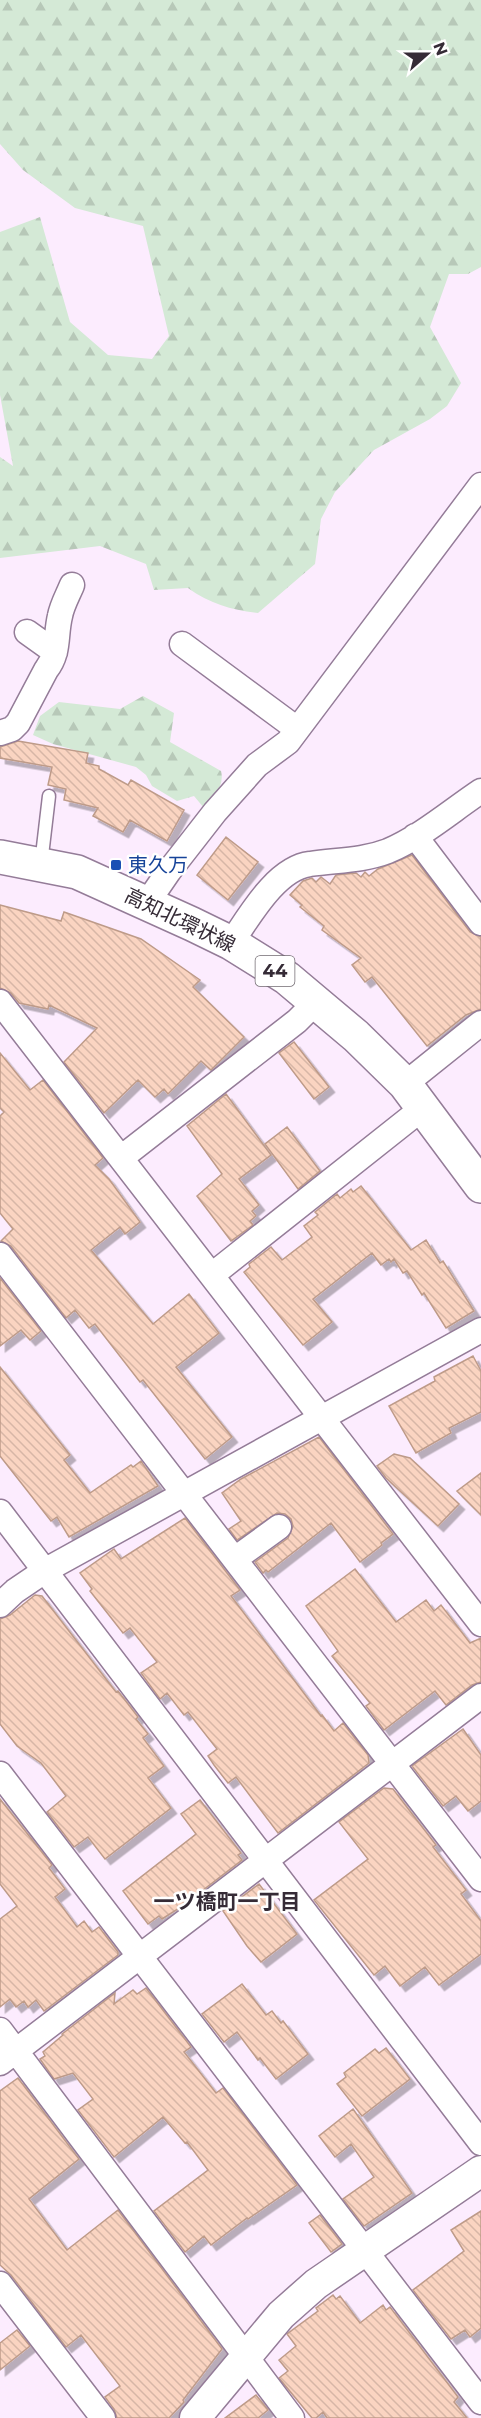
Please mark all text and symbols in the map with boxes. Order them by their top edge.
north arrow [397,24,457,84]
text: N [429,39,452,58]
place label: 東久万 [128,853,188,877]
marker: 東久万 [109,858,123,872]
street label: 高知北環状線 [121,883,239,957]
road number: 44 [256,956,294,986]
district label: 一ツ橋町一丁目 [154,1889,301,1914]

